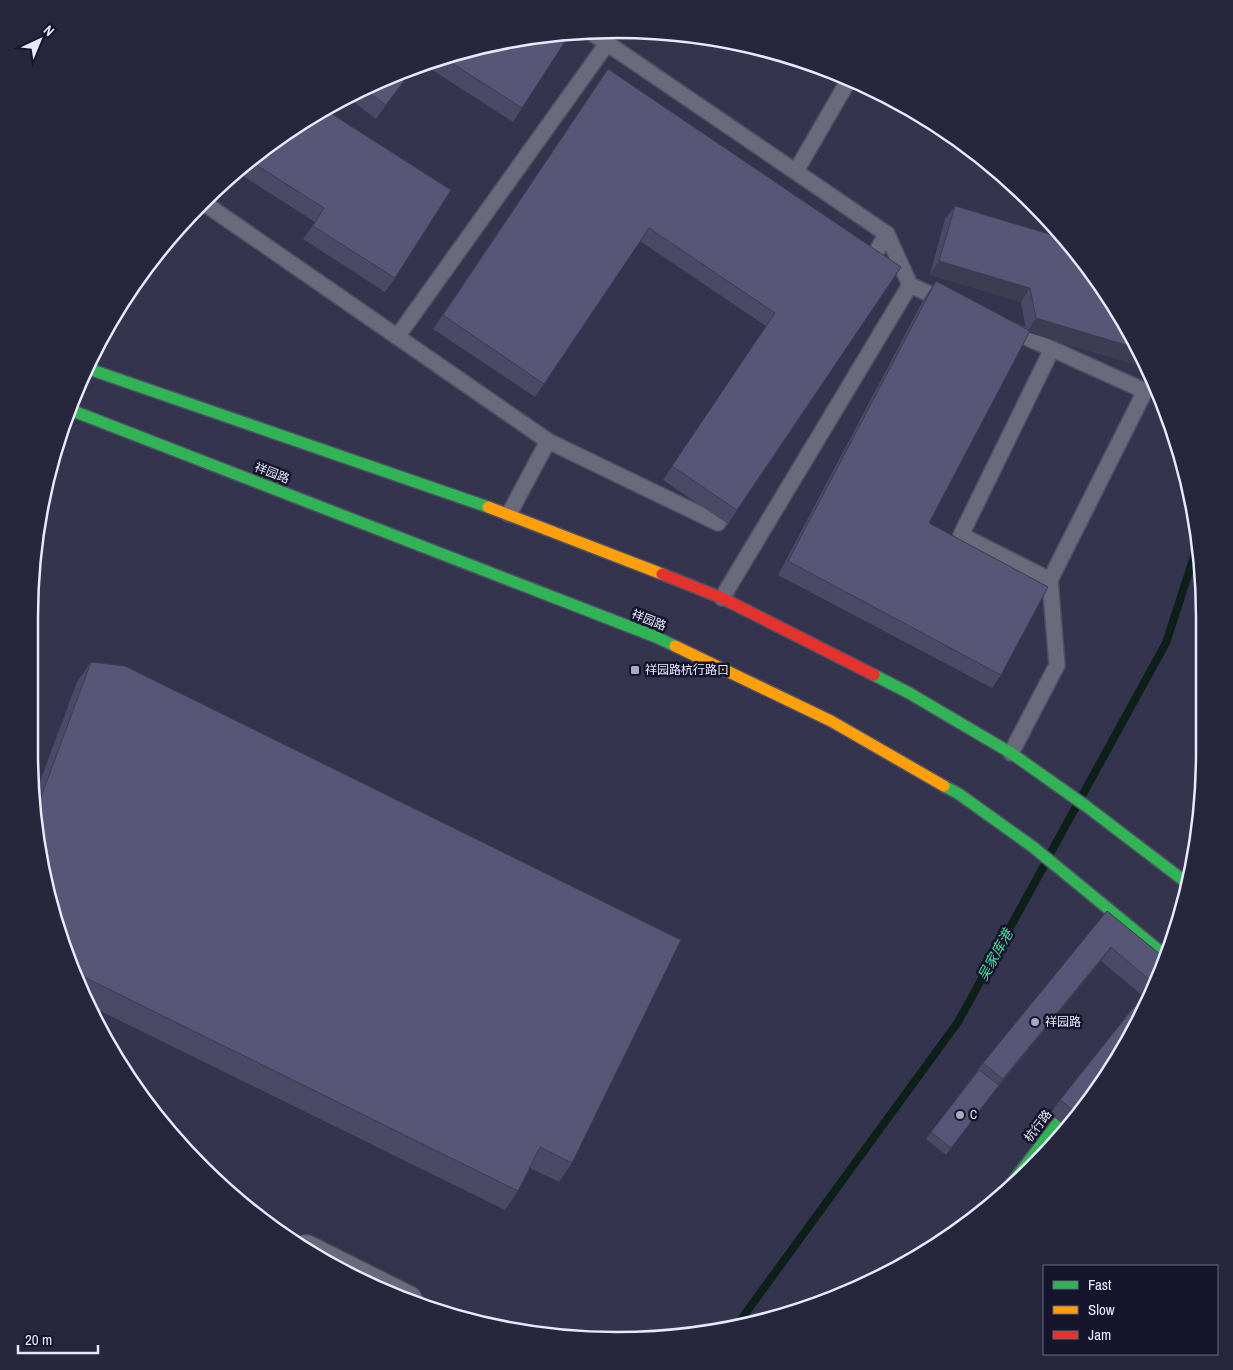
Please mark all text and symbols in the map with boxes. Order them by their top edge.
north arrow [15,15,65,65]
text: N [40,21,58,40]
street label: 祥园路 [252,459,292,487]
street label: 祥园路 [629,606,669,634]
place label: 祥园路杭行路口 [645,662,729,678]
marker: 祥园路杭行路口 [629,664,641,676]
water label: 吴家库港 [974,924,1017,984]
place label: 祥园路 [1045,1014,1081,1030]
marker: 祥园路 [1029,1016,1041,1028]
place label: C [970,1107,977,1123]
street label: 杭行路 [1021,1107,1055,1145]
marker: C [954,1109,966,1121]
legend [1043,1265,1218,1355]
text: Fast [1088,1274,1112,1295]
text: Slow [1088,1299,1115,1320]
scale bar [18,1322,98,1354]
text: Jam [1088,1324,1111,1345]
text: 20 m [25,1329,52,1350]

